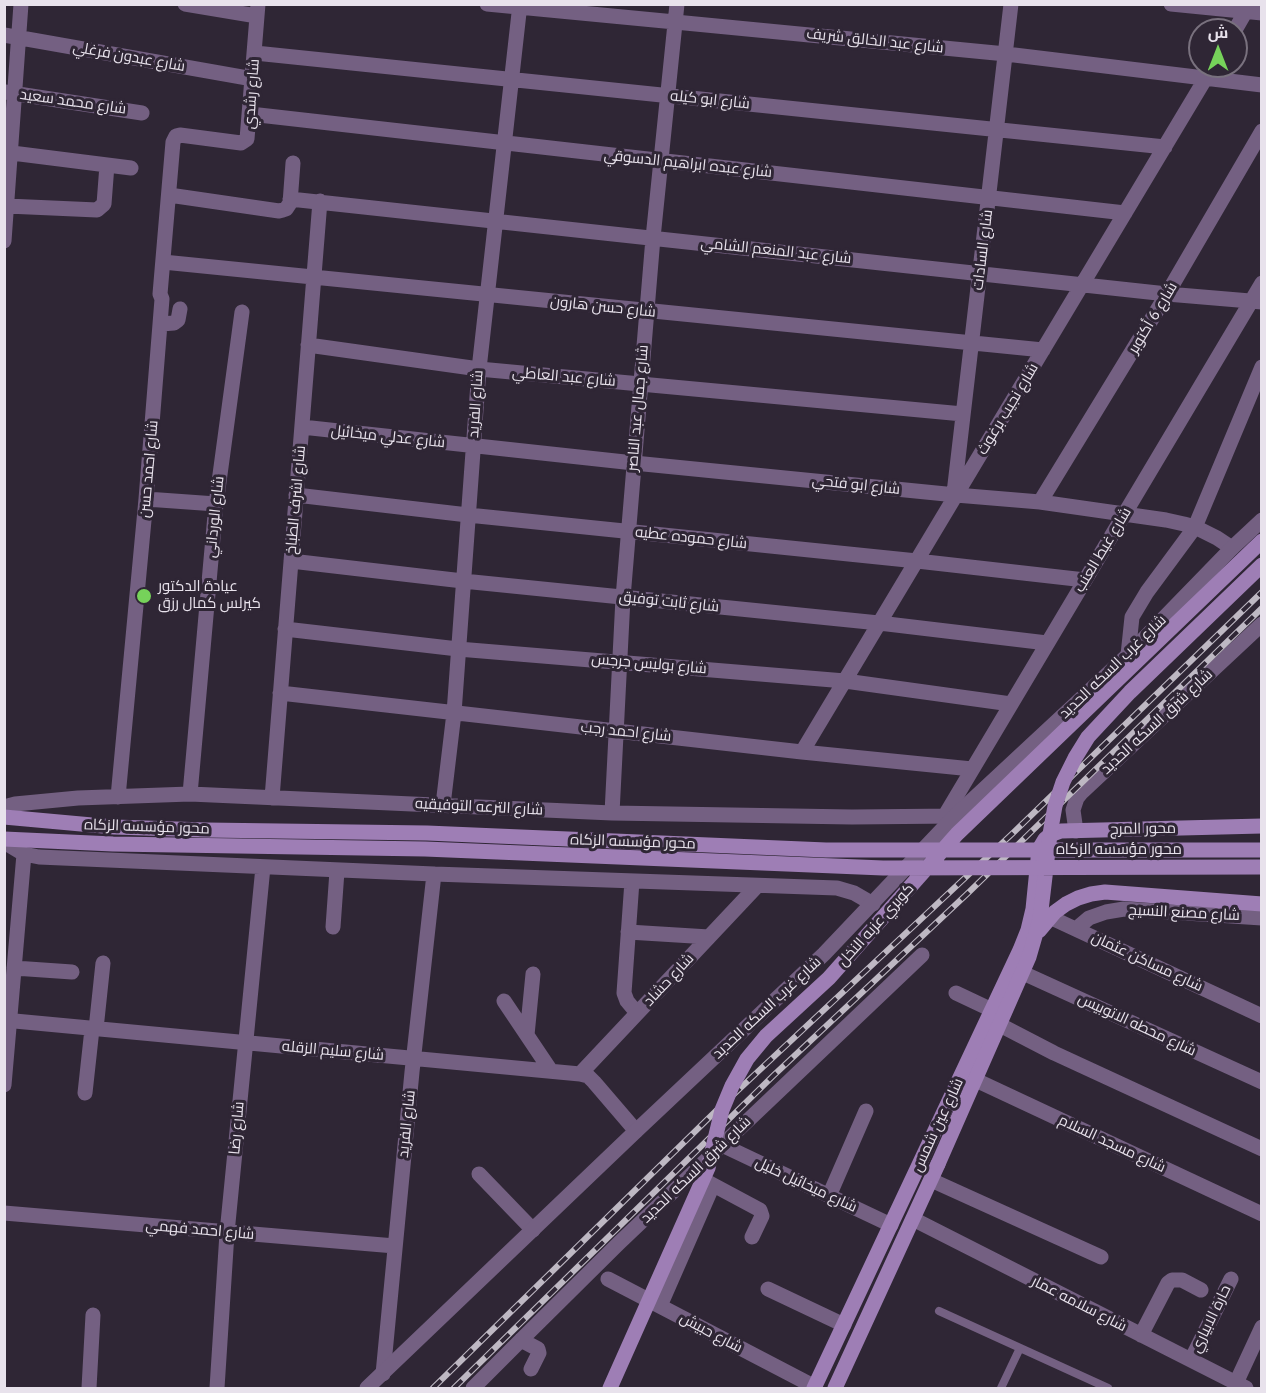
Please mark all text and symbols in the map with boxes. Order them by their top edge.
north arrow [1188,18,1248,78]
text: ش [1208,22,1228,42]
street label: شارع عبد الخالق شريف [806,25,944,57]
street label: شارع عبدون فرغلي [71,38,187,76]
street label: شارع رشدي [241,58,263,130]
street label: شارع محمد سعيد [19,86,127,118]
street label: شارع ابو كيله [669,87,751,113]
street label: شارع عبده ابراهيم الدسوقي [603,146,773,182]
street label: شارع السادات [969,209,997,291]
street label: شارع عبد المنعم الشامي [700,234,852,268]
street label: شارع 6 أكتوبر [1125,279,1181,357]
street label: شارع حسن هارون [549,293,657,321]
street label: شارع جمال عبد الناصر [623,344,653,472]
street label: شارع نجيب برغوث [974,360,1042,458]
street label: شارع عبد العاطي [511,364,617,390]
street label: شارع الفريد [465,369,487,439]
street label: شارع احمد حسن [136,419,162,519]
street label: شارع عدلي ميخائيل [330,422,446,452]
street label: شارع اشرف الطباخ [282,445,310,555]
street label: شارع ابو فتحي [811,471,901,499]
street label: شارع الورداني [202,475,228,559]
street label: شارع غيط العنب [1071,504,1135,596]
street label: شارع حموده عطيه [634,523,748,553]
place label: عيادة الدكتور كيرلس كمال رزق [158,578,261,613]
marker: عيادة الدكتور كيرلس كمال رزق [135,587,153,605]
street label: شارع ثابت توفيق [618,588,720,616]
street label: شارع غرب السكه الحديد [1056,611,1170,723]
street label: شارع بوليس جرجس [590,650,708,678]
street label: شارع شرق السكه الحديد [1097,666,1217,778]
street label: شارع احمد رجب [580,718,672,746]
street label: شارع الترعه التوفيقيه [415,795,543,819]
street label: محور مؤسسه الزكاه [84,816,210,838]
street label: محور المرج [1110,819,1176,839]
street label: محور مؤسسه الزكاه [570,831,696,853]
street label: محور مؤسسه الزكاه [1056,841,1182,859]
street label: كوبري عزبه النخل [834,880,918,970]
street label: شارع مصنع النسيج [1128,901,1240,925]
street label: شارع مساكن عثمان [1088,928,1206,996]
street label: شارع حشاد [640,950,698,1010]
street label: شارع غرب السكه الحديد [709,953,825,1063]
street label: شارع محطه الاتوبيس [1075,990,1199,1060]
street label: شارع سليم الزقله [281,1038,385,1064]
street label: شارع عين شمس [908,1075,968,1175]
street label: شارع الفريد [394,1089,420,1159]
street label: شارع رضا [226,1101,248,1155]
street label: شارع مسجد السلام [1056,1111,1168,1177]
street label: شارع شرق السكه الحديد [637,1113,755,1227]
street label: شارع ميخائيل خليل [752,1154,860,1216]
street label: شارع احمد فهمي [145,1216,255,1244]
street label: شارع سلامه عمار [1028,1272,1130,1336]
street label: حارة الابياري [1187,1282,1235,1356]
street label: شارع حبيش [677,1309,745,1357]

